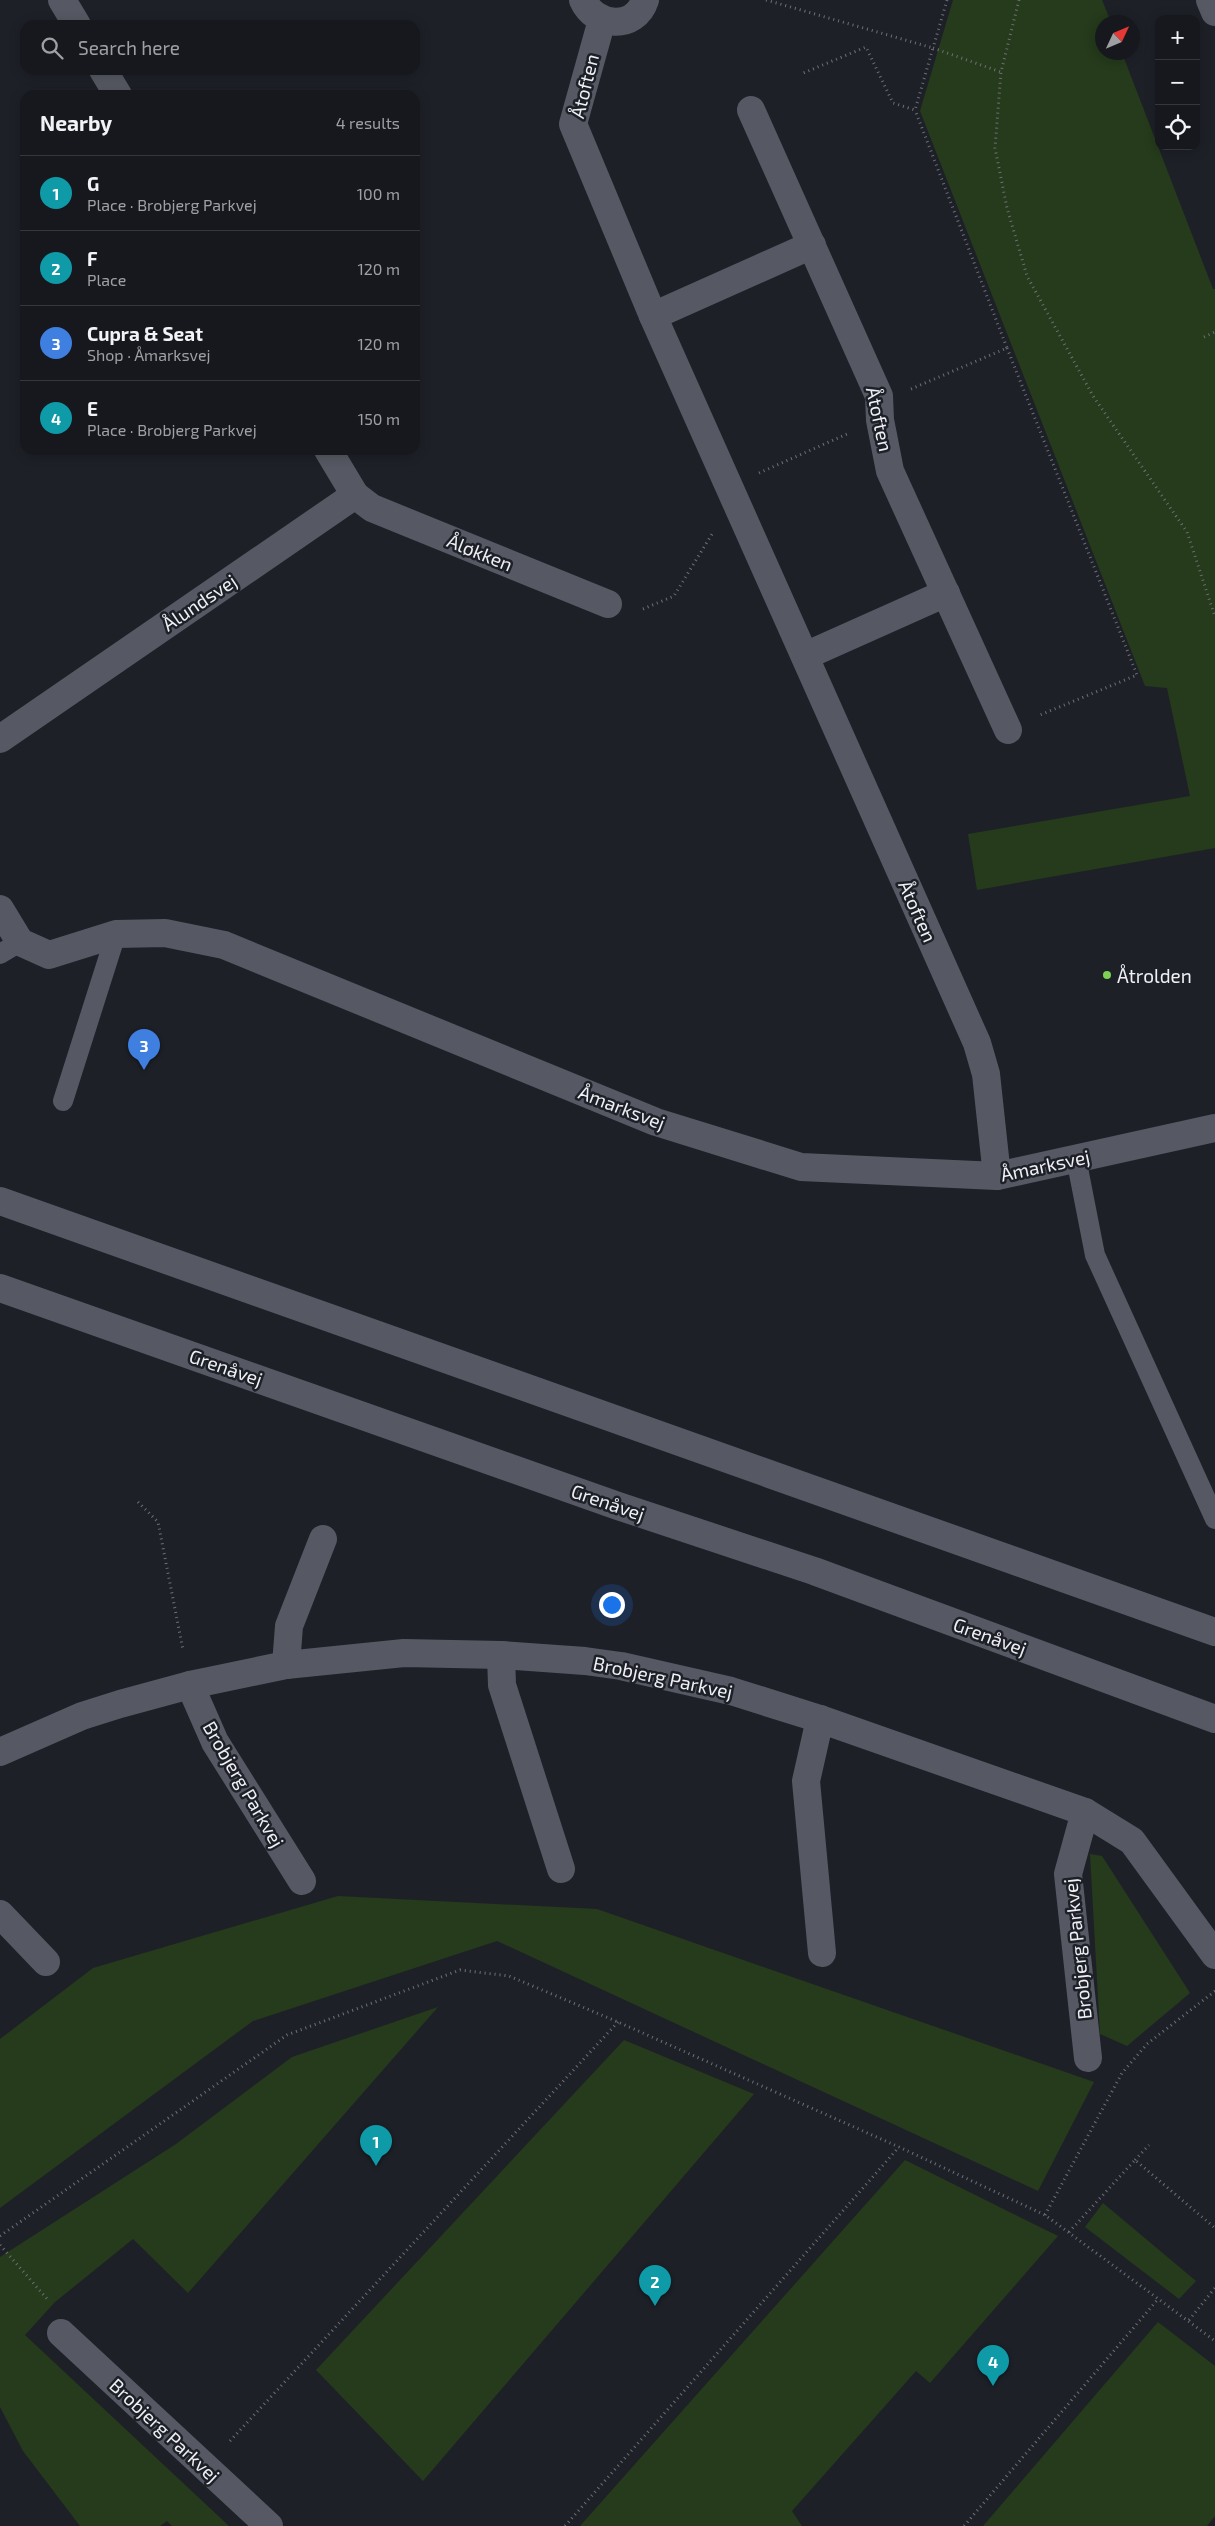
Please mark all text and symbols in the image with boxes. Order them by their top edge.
north arrow [1095,15,1140,60]
map controls [1155,15,1200,150]
button: + [1155,15,1200,60]
search box [20,20,420,75]
icon: search [38,34,66,62]
text: Search here [78,36,180,59]
street label: Åtoften [565,52,603,120]
button: − [1155,60,1200,105]
button: locate [1155,105,1200,150]
text: Nearby [40,110,112,135]
text: 4 results [336,113,400,132]
text: G [87,172,99,195]
text: 1 [53,184,59,203]
text: 100 m [357,184,400,203]
text: Place · Brobjerg Parkvej [87,195,257,214]
text: F [87,247,98,270]
text: 2 [51,259,61,278]
text: 120 m [357,259,400,278]
text: Place [87,270,126,289]
text: Cupra & Seat [87,322,203,345]
text: 3 [51,334,61,353]
text: 120 m [357,334,400,353]
text: Shop · Åmarksvej [87,345,211,364]
street label: Åtoften [862,385,898,453]
text: E [87,397,98,420]
text: 4 [51,409,61,428]
text: 150 m [358,409,400,428]
text: Place · Brobjerg Parkvej [87,420,257,439]
street label: Åløkken [444,528,516,576]
street label: Ålundsvej [157,569,241,635]
street label: Åtoften [894,876,942,946]
place label: Åtrolden [1117,964,1192,987]
marker: Åtrolden [1101,969,1113,981]
pin: 3 [128,1029,160,1070]
street label: Åmarksvej [576,1080,668,1134]
street label: Åmarksvej [998,1144,1092,1186]
street label: Grenåvej [186,1344,266,1390]
street label: Grenåvej [568,1479,648,1525]
your location [599,1592,625,1618]
street label: Grenåvej [950,1612,1030,1660]
street label: Brobjerg Parkvej [591,1651,735,1703]
street label: Brobjerg Parkvej [199,1717,289,1851]
street label: Brobjerg Parkvej [1058,1877,1096,2021]
pin: 1 [360,2125,392,2166]
pin: 2 [639,2265,671,2306]
pin: 4 [977,2345,1009,2386]
street label: Brobjerg Parkvej [105,2373,225,2487]

